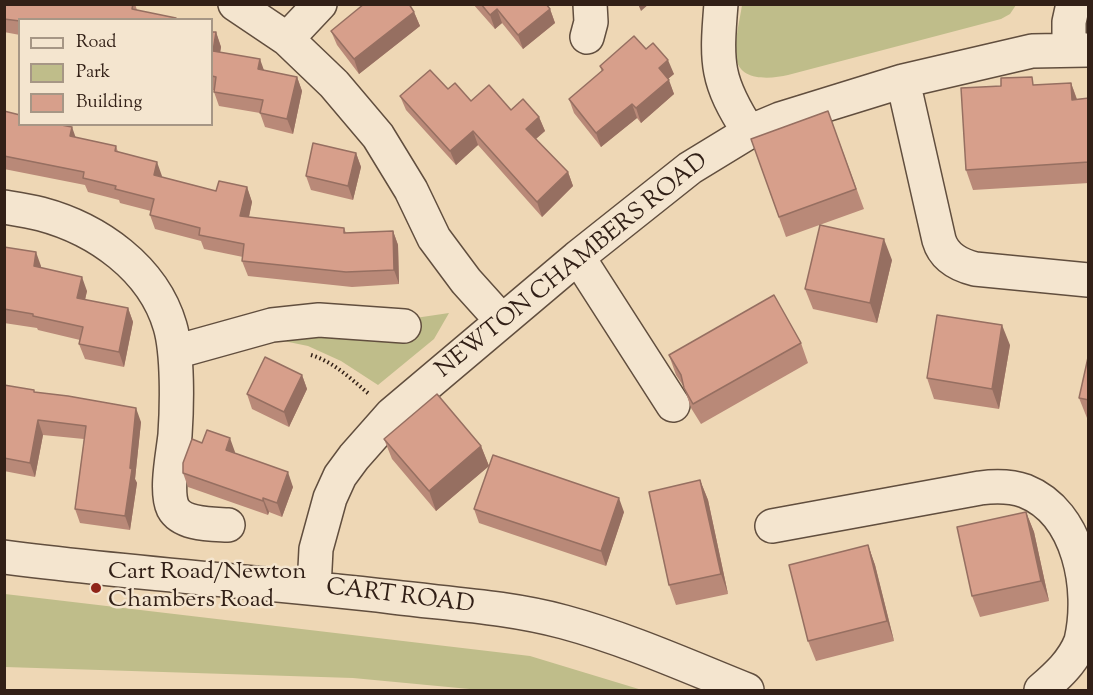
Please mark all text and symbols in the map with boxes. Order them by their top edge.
legend [18,18,213,126]
text: Road [76,30,116,56]
text: Park [76,60,110,86]
text: Building [76,90,142,116]
street label: NEWTON CHAMBERS ROAD [431,148,715,386]
place label: Cart Road/Newton Chambers Road [108,560,306,616]
street label: CART ROAD [324,575,476,621]
marker: Cart Road/Newton Chambers Road [89,581,103,595]

